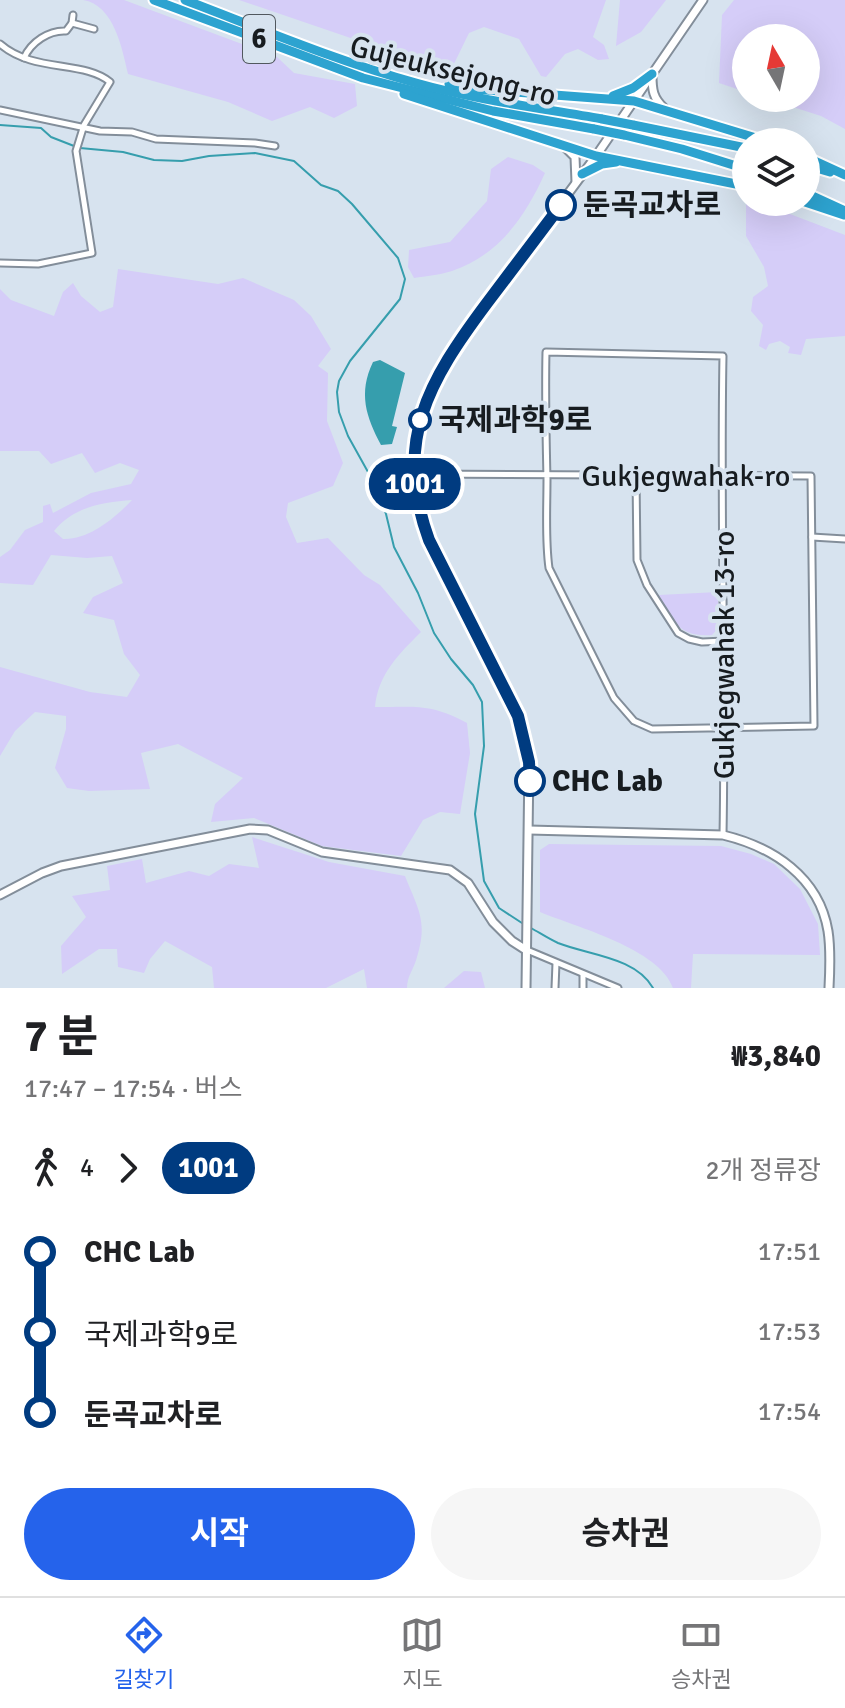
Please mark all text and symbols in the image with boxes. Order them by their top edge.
road number: 6 [243,15,275,63]
north arrow [732,24,820,112]
map controls [732,24,820,216]
street label: Gujeuksejong-ro [346,27,560,115]
button: layers [732,128,820,216]
place label: 둔곡교차로 [583,187,721,224]
marker: 둔곡교차로 [546,190,576,220]
place label: 국제과학9로 [438,402,592,439]
marker: 국제과학9로 [409,409,431,431]
line badge: 1001 [359,458,471,510]
street label: Gukjegwahak-ro [582,458,790,495]
text: 1001 [385,467,445,501]
street label: Gukjegwahak 13-ro [706,531,743,779]
place label: CHC Lab [552,763,663,800]
marker: CHC Lab [515,766,545,796]
text: 7 분 [24,1010,98,1064]
text: ₩3,840 [731,1038,821,1075]
text: 17:47 – 17:54 · 버스 [24,1073,243,1105]
icon: walk [24,1146,68,1190]
icon: forward [106,1146,150,1190]
text: 1001 [178,1151,239,1185]
text: 4 [80,1152,94,1184]
text: 2개 정류장 [706,1155,821,1187]
text: CHC Lab [84,1234,195,1271]
text: 17:51 [758,1236,821,1268]
text: 17:53 [758,1316,821,1348]
text: 국제과학9로 [84,1317,238,1354]
text: 17:54 [758,1396,821,1428]
text: 둔곡교차로 [84,1397,222,1434]
button: 시작 [24,1488,415,1580]
button: 승차권 [431,1488,821,1580]
tab: 길찾기 [113,1613,174,1693]
tab: 지도 [400,1613,444,1693]
tab: 승차권 [671,1613,732,1693]

